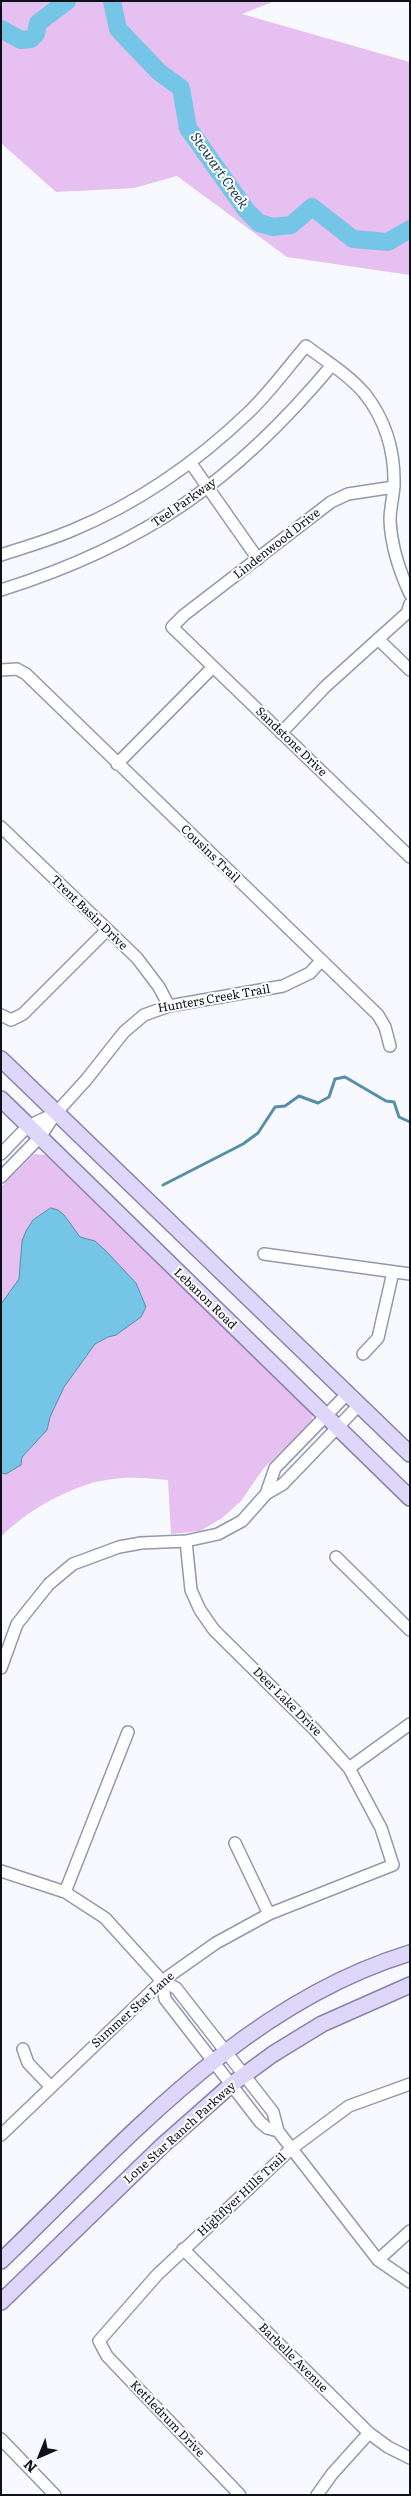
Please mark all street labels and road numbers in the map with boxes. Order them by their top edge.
street label: Teel Parkway [149,475,219,531]
street label: Lindenwood Drive [231,506,323,582]
street label: Sandstone Drive [252,704,330,780]
street label: Cousins Trail [177,822,243,886]
street label: Trent Basin Drive [48,873,130,953]
street label: Hunters Creek Trail [157,982,271,1016]
street label: Lebanon Road [171,1266,239,1332]
street label: Deer Lake Drive [250,1665,324,1739]
street label: Summer Star Lane [89,1969,177,2051]
street label: Lone Star Ranch Parkway [121,2079,239,2187]
street label: Highflyer Hills Trail [195,2150,289,2240]
street label: Barbelle Avenue [255,2320,331,2396]
street label: Kettledrum Drive [127,2378,207,2460]

